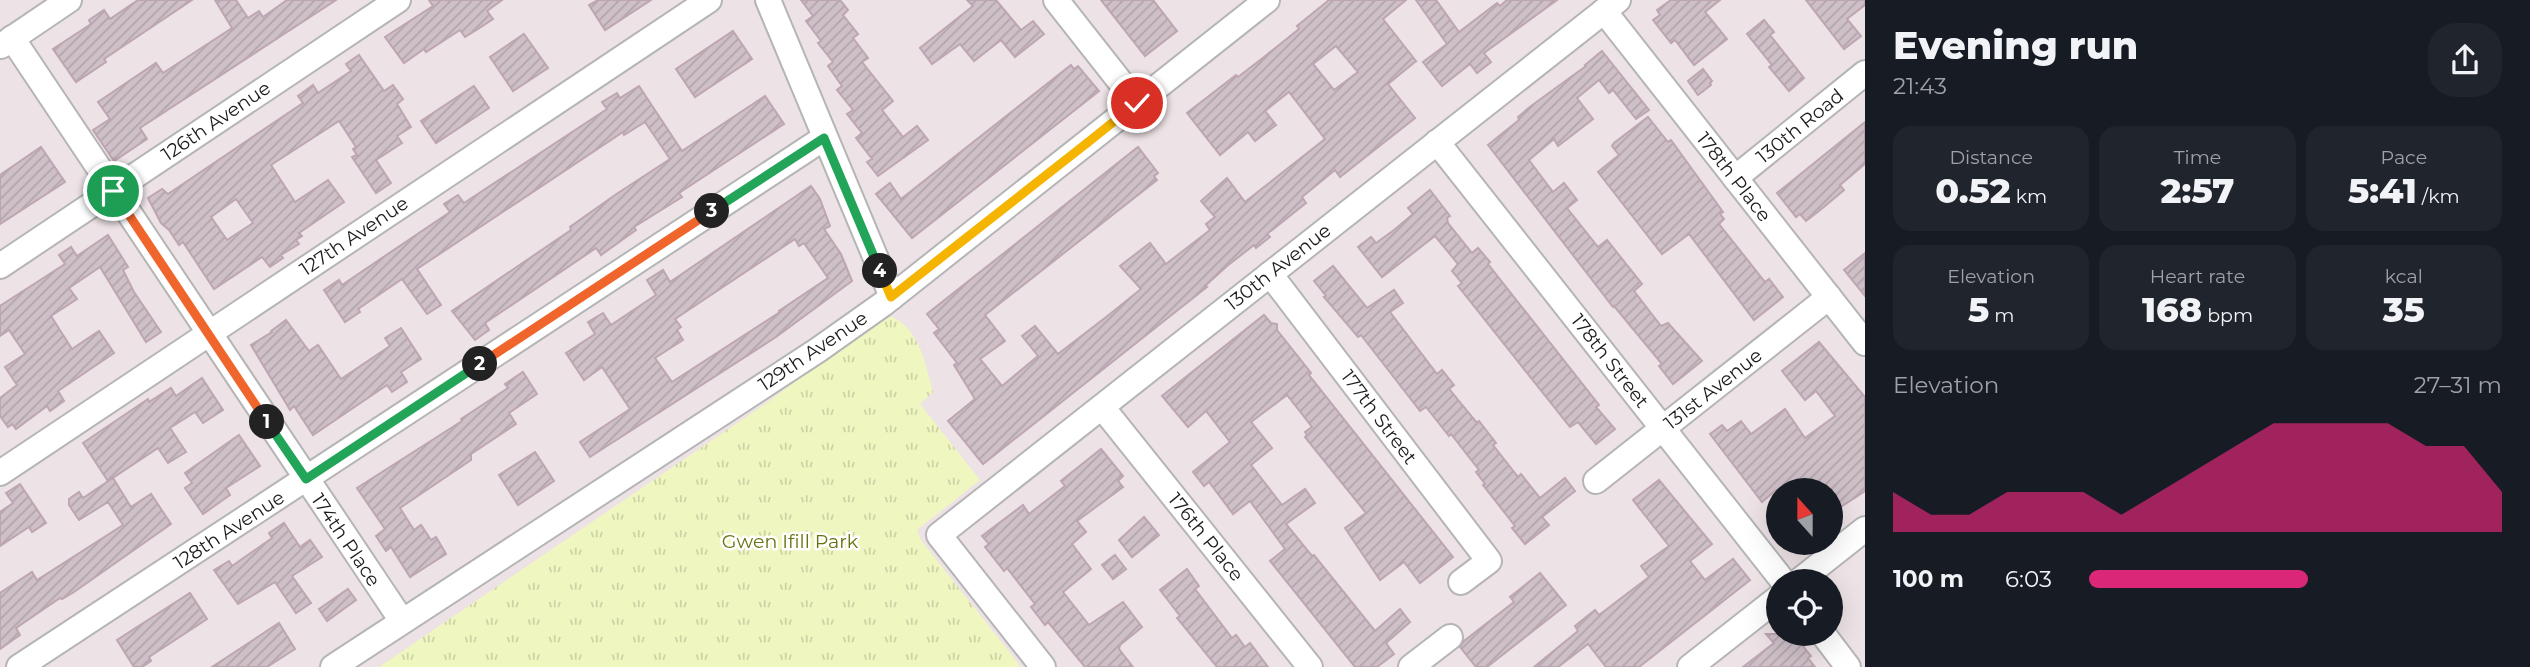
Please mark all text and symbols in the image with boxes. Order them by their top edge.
text: Evening run [1893,22,2138,69]
button: share [2428,23,2502,97]
text: 21:43 [1893,72,1947,100]
pin [1107,73,1167,133]
street label: 126th Avenue [157,76,275,166]
icon: check [1118,84,1156,122]
street label: 130th Road [1752,84,1848,168]
street label: 178th Place [1692,128,1776,226]
text: Distance [1949,146,2033,169]
text: Time [2174,146,2221,169]
text: Pace [2381,146,2427,169]
pin [83,161,143,221]
text: 0.52 [1935,169,2011,212]
text: 2:57 [2161,169,2234,212]
text: 5:41 [2348,169,2417,212]
icon: arrive [94,172,132,210]
text: km [2011,185,2047,208]
text: /km [2417,185,2460,208]
street label: 127th Avenue [295,191,413,281]
pin: 3 [694,194,730,228]
text: 3 [706,199,717,222]
street label: 130th Avenue [1221,219,1335,315]
pin: 4 [862,254,898,288]
text: 4 [873,259,886,282]
text: Elevation [1947,265,2035,288]
text: Heart rate [2150,265,2245,288]
text: kcal [2385,265,2423,288]
text: 5 [1968,288,1989,331]
text: 168 [2142,288,2202,331]
text: 35 [2383,288,2425,331]
text: m [1989,304,2014,327]
text: bpm [2202,304,2253,327]
street label: 129th Avenue [754,306,872,396]
street label: 178th Street [1566,309,1654,413]
street label: 131st Avenue [1659,344,1767,434]
pin: 2 [462,346,498,382]
text: 2 [474,352,485,375]
street label: 177th Street [1336,365,1422,469]
text: Elevation [1893,371,1999,399]
text: 27–31 m [2414,371,2502,399]
pin: 1 [250,404,284,440]
text: 1 [263,410,270,433]
north arrow [1766,478,1843,555]
map controls [1766,478,1843,646]
street label: 128th Avenue [169,486,289,574]
street label: 176th Place [1163,488,1249,586]
street label: 174th Place [307,489,385,591]
park label: Gwen Ifill Park [722,530,859,553]
text: 100 m [1893,565,1964,593]
text: 6:03 [2005,565,2052,593]
button: locate [1766,569,1843,646]

